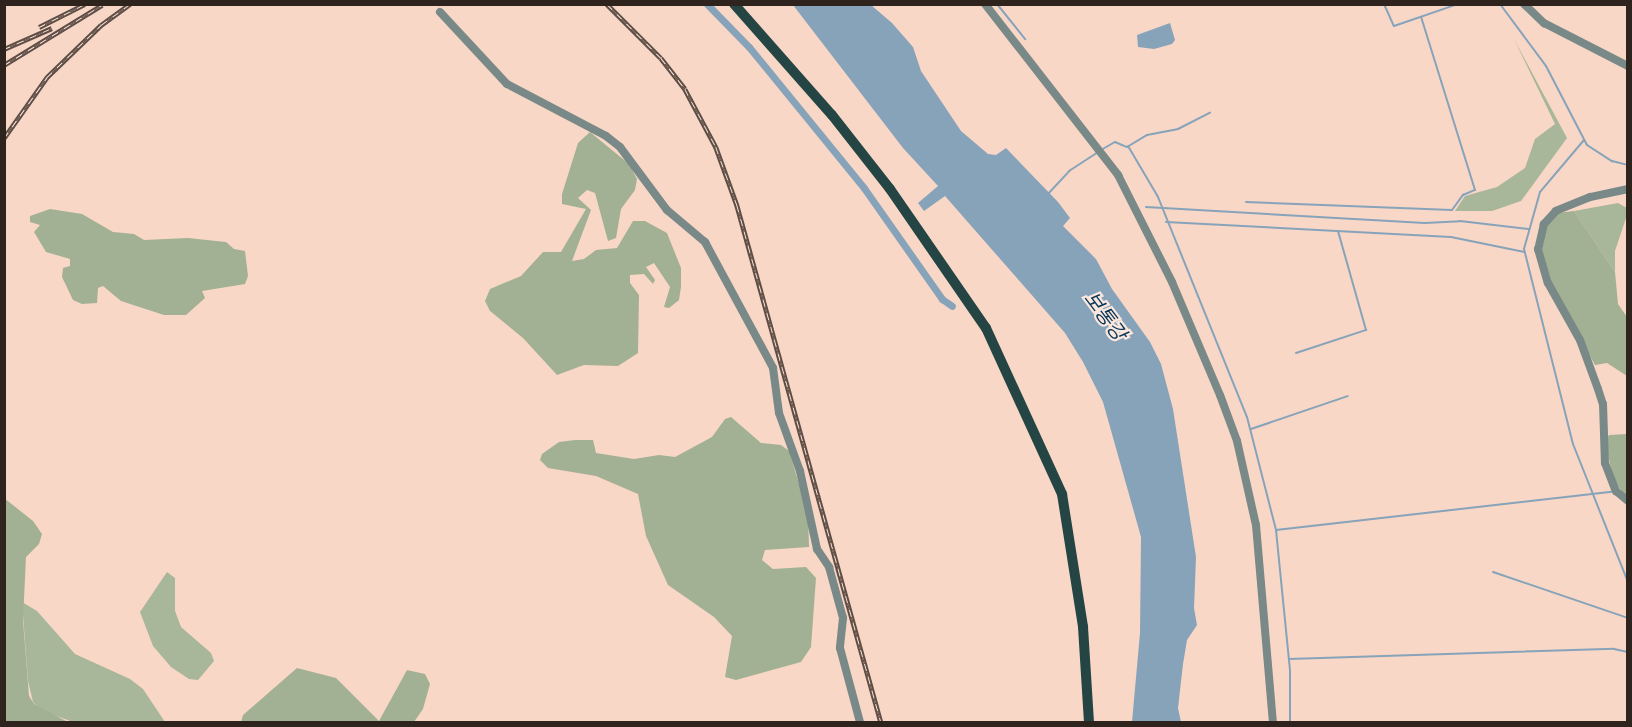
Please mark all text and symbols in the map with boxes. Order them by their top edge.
water label: 보통강 [1079,287,1131,345]

